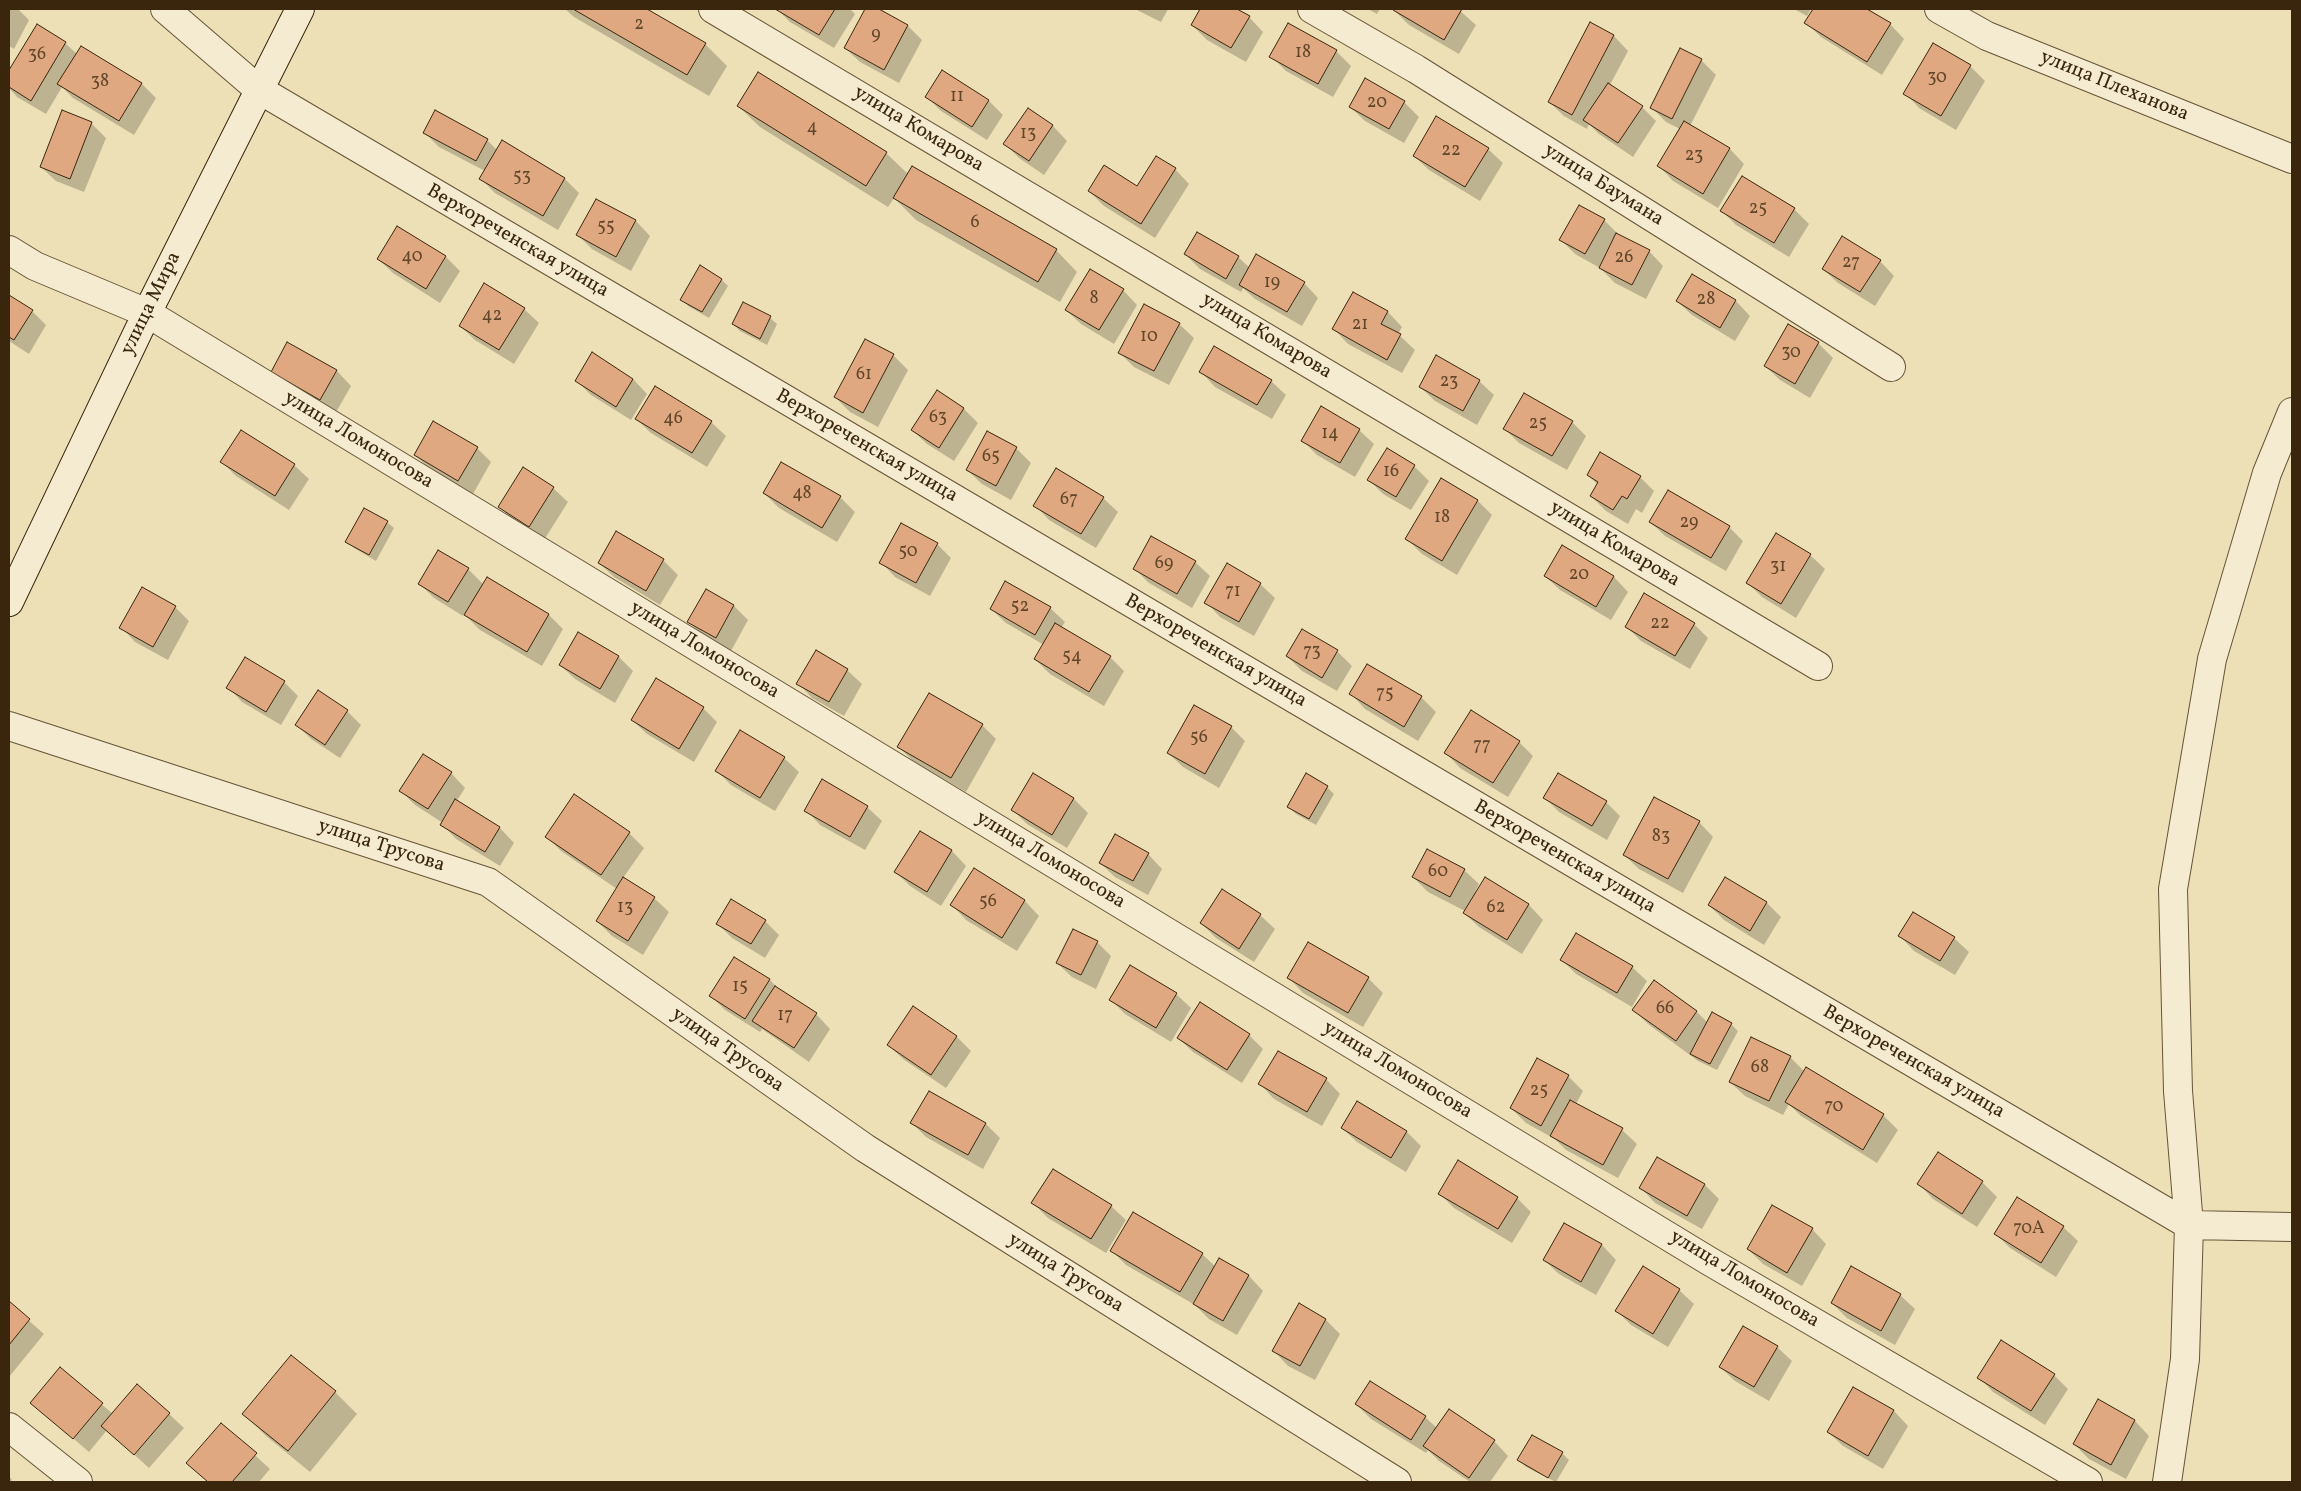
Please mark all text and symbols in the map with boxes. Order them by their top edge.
house number: 2 [634,15,644,37]
house number: 9 [871,25,881,47]
house number: 18 [1295,43,1311,65]
house number: 36 [28,45,46,67]
street label: улица Плеханова [2036,46,2192,128]
house number: 30 [1927,68,1947,90]
house number: 38 [91,72,109,94]
street label: улица Комарова [848,82,988,178]
house number: 11 [950,87,964,109]
house number: 20 [1367,93,1387,115]
house number: 4 [807,118,817,140]
house number: 13 [1020,124,1036,146]
street label: улица Баумана [1538,139,1668,233]
house number: 22 [1441,141,1461,163]
house number: 23 [1685,146,1703,168]
house number: 53 [513,167,531,189]
street label: Верхореченская улица [422,180,612,304]
house number: 25 [1749,199,1767,221]
house number: 6 [970,213,980,235]
house number: 55 [597,217,615,239]
house number: 40 [401,247,423,269]
street label: улица Мира [117,248,187,360]
house number: 26 [1615,248,1633,270]
house number: 27 [1842,253,1860,275]
house number: 19 [1264,273,1280,295]
house number: 8 [1089,289,1099,311]
street label: улица Комарова [1196,289,1336,385]
house number: 28 [1697,290,1715,312]
house number: 42 [482,306,502,328]
house number: 21 [1352,315,1368,337]
house number: 10 [1140,327,1158,349]
house number: 30 [1781,343,1801,365]
house number: 61 [856,365,872,387]
house number: 23 [1440,372,1458,394]
street label: Верхореченская улица [771,385,961,509]
street label: улица Ломоносова [279,387,437,495]
house number: 63 [929,408,947,430]
house number: 46 [663,409,683,431]
house number: 25 [1529,414,1547,436]
house number: 14 [1321,424,1339,446]
house number: 65 [982,447,1000,469]
house number: 16 [1383,462,1399,484]
house number: 48 [792,484,812,506]
house number: 67 [1060,490,1078,512]
street label: улица Комарова [1544,497,1684,593]
house number: 18 [1434,508,1450,530]
house number: 29 [1680,513,1698,535]
house number: 50 [898,542,918,564]
house number: 69 [1155,554,1173,576]
house number: 31 [1770,557,1786,579]
house number: 20 [1569,565,1589,587]
house number: 71 [1225,582,1241,604]
street label: Верхореченская улица [1120,590,1310,714]
street label: улица Ломоносова [625,597,783,705]
house number: 52 [1011,597,1029,619]
house number: 22 [1650,614,1670,636]
house number: 73 [1303,642,1321,664]
house number: 54 [1062,647,1082,669]
house number: 75 [1376,684,1394,706]
house number: 56 [1190,728,1208,750]
house number: 77 [1473,736,1491,758]
street label: Верхореченская улица [1469,796,1659,920]
street label: улица Ломоносова [971,807,1129,915]
street label: улица Трусова [314,815,448,879]
house number: 83 [1652,827,1670,849]
house number: 60 [1428,862,1448,884]
house number: 56 [979,892,997,914]
house number: 13 [617,898,633,920]
house number: 62 [1487,898,1505,920]
house number: 15 [732,977,748,999]
house number: 66 [1656,999,1674,1021]
street label: Верхореченская улица [1818,1001,2008,1125]
street label: улица Трусова [666,1003,788,1099]
house number: 17 [777,1006,793,1028]
street label: улица Ломоносова [1318,1017,1476,1125]
house number: 68 [1751,1058,1769,1080]
house number: 25 [1530,1081,1548,1103]
house number: 70 [1825,1097,1843,1119]
house number: 70А [2013,1219,2045,1241]
street label: улица Ломоносова [1665,1226,1823,1334]
street label: улица Трусова [1003,1229,1127,1319]

